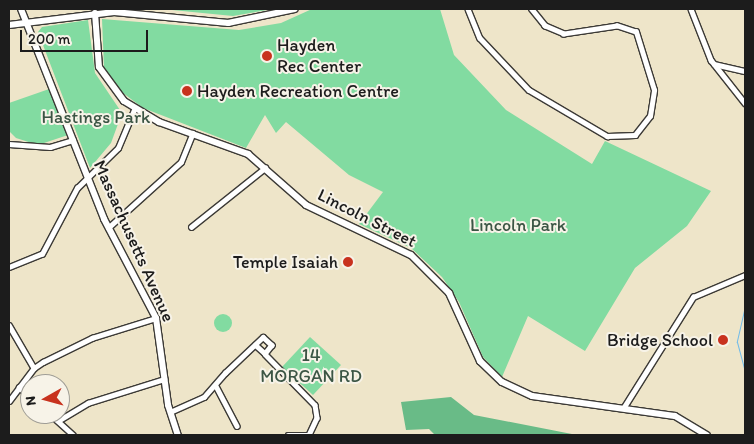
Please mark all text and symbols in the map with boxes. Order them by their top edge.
scale bar [22,20,150,52]
text: 200 m [28,30,70,48]
place label: Hayden Rec Center [277,35,362,78]
marker: Hayden Rec Center [261,50,273,62]
place label: Hayden Recreation Centre [197,80,400,102]
marker: Hayden Recreation Centre [181,85,193,97]
park label: Hastings Park [42,106,150,128]
street label: Massachusetts Avenue [89,157,179,325]
street label: Lincoln Street [314,184,420,252]
park label: Lincoln Park [470,214,566,236]
place label: Temple Isaiah [232,251,338,273]
marker: Temple Isaiah [342,256,354,268]
place label: Bridge School [607,329,713,351]
marker: Bridge School [717,334,729,346]
park label: 14 MORGAN RD [261,345,361,388]
north arrow [20,374,70,424]
text: N [22,395,40,407]

